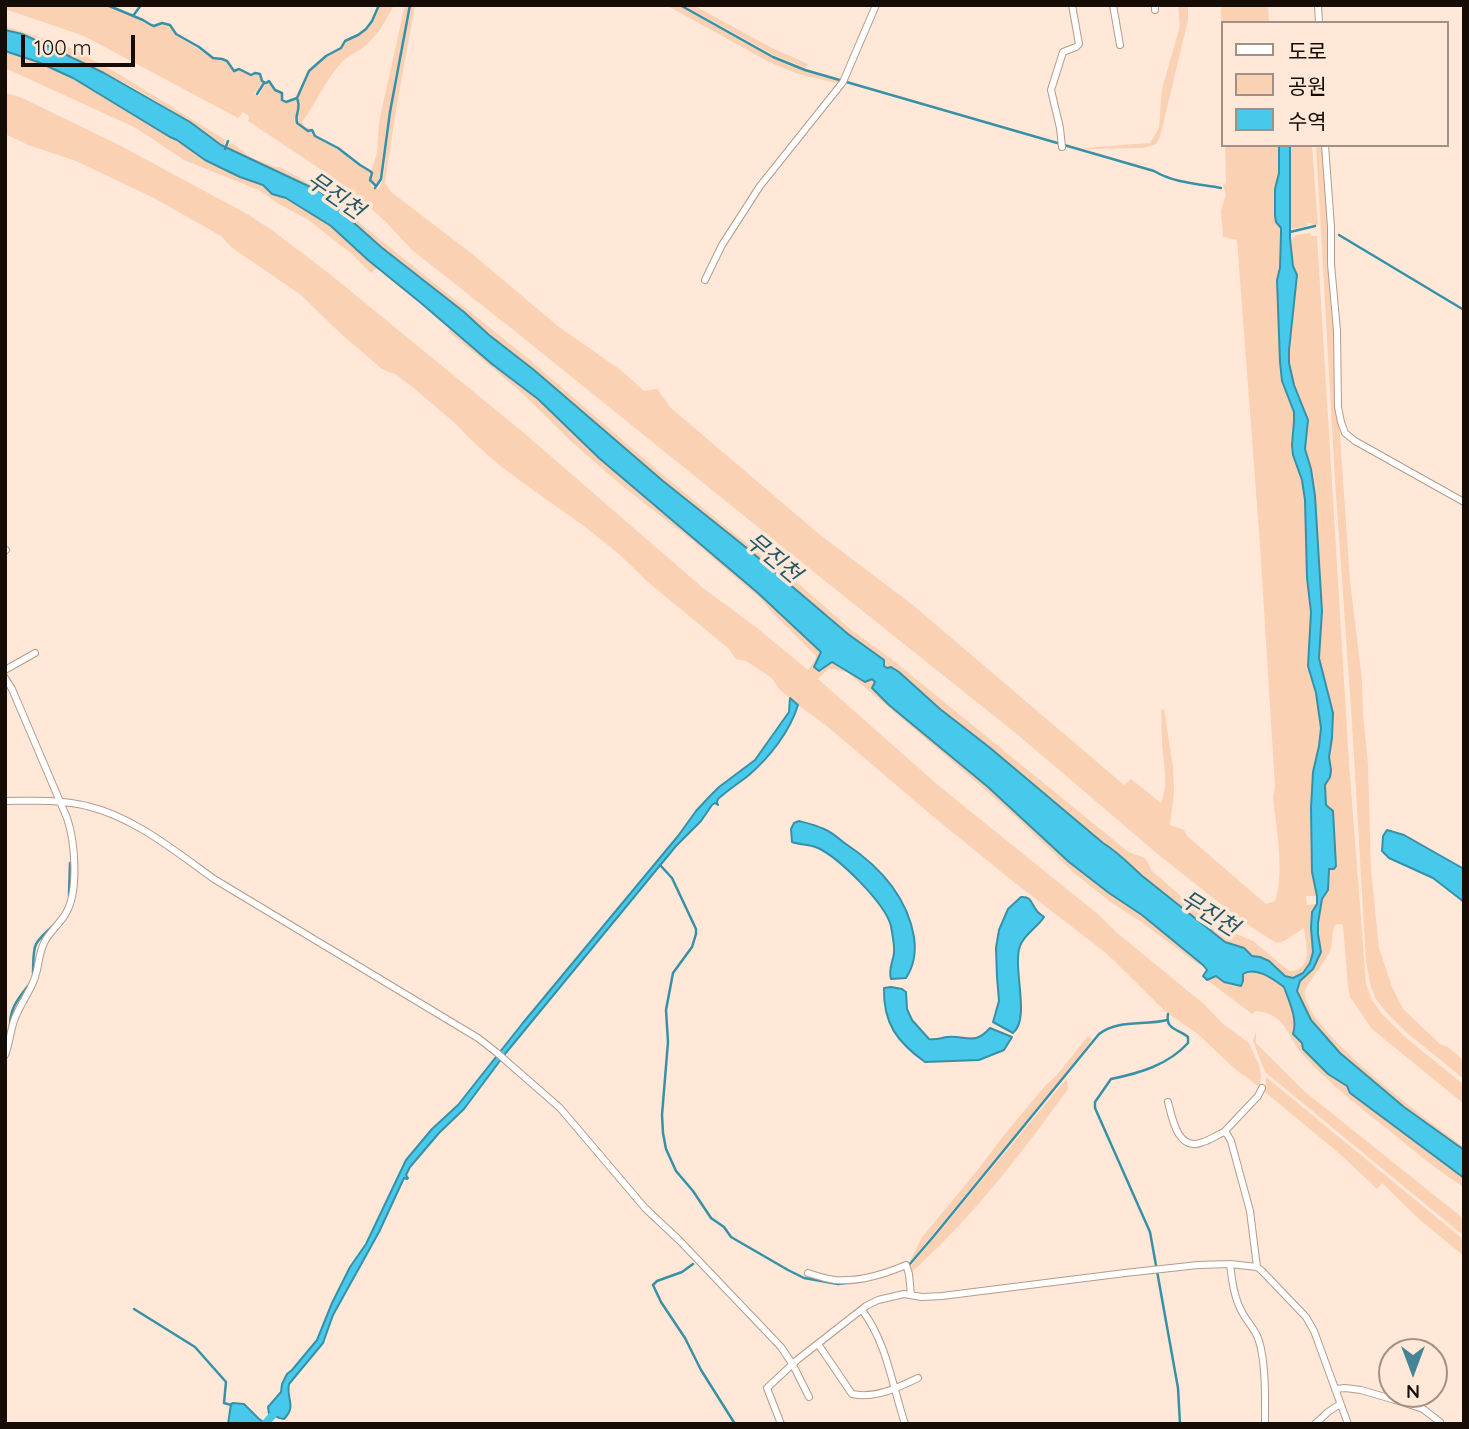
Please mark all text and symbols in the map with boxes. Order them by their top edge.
scale bar [24,21,138,65]
legend [1220,21,1448,147]
text: 100 m [34,34,92,60]
text: 도로 [1288,38,1327,64]
text: 공원 [1288,73,1327,99]
text: 수역 [1288,108,1327,134]
water label: 무진천 [301,166,369,226]
water label: 무진천 [740,527,806,589]
water label: 무진천 [1175,885,1243,943]
north arrow [1378,1338,1448,1408]
text: N [1406,1380,1420,1404]

